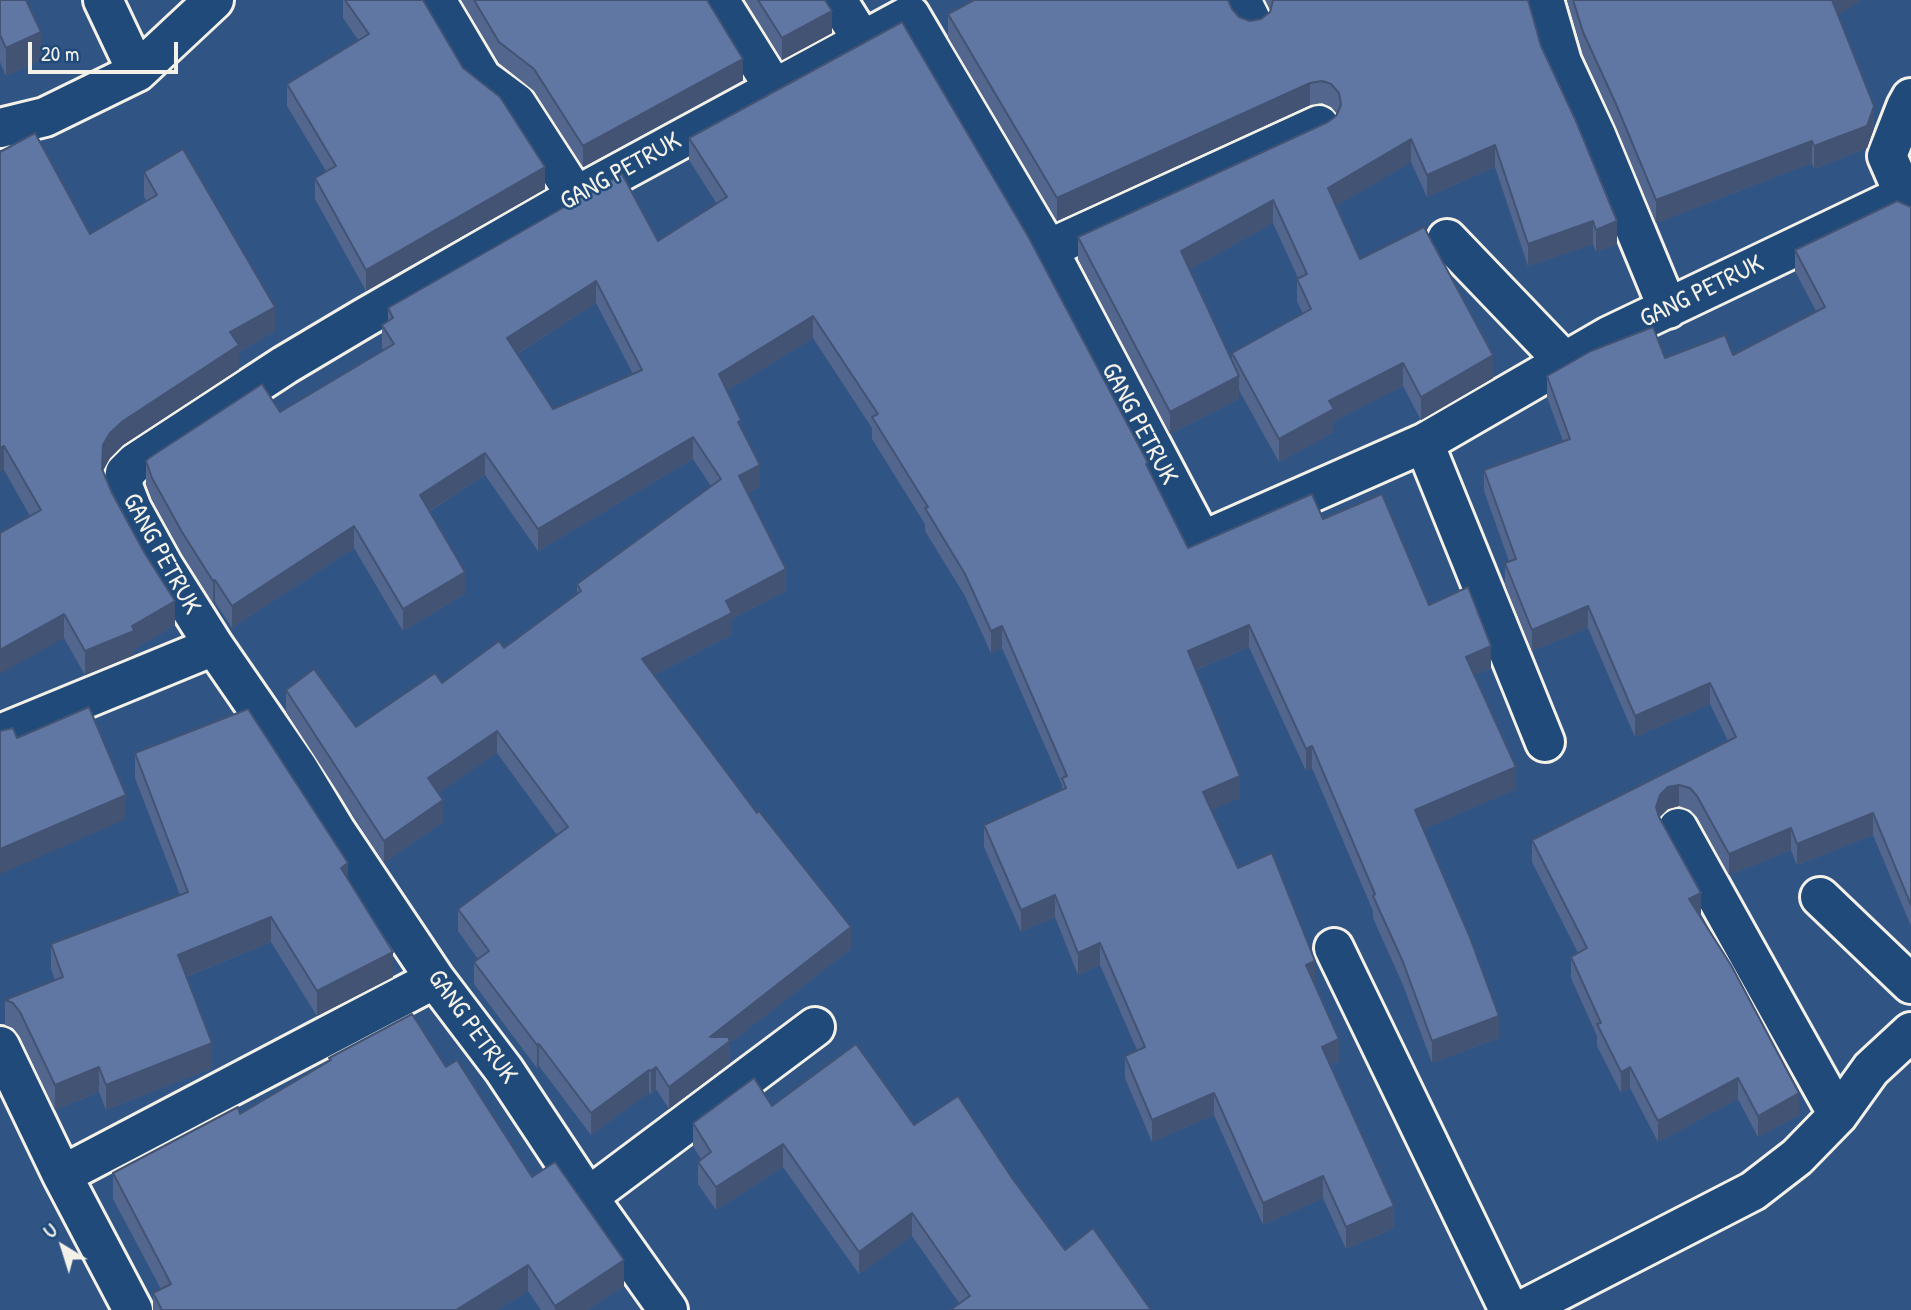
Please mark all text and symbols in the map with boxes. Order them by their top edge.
scale bar [32,28,182,72]
text: 20 m [41,39,79,68]
street label: GANG PETRUK [555,126,687,218]
street label: GANG PETRUK [1635,249,1769,335]
street label: GANG PETRUK [1094,358,1184,490]
street label: GANG PETRUK [115,488,207,620]
street label: GANG PETRUK [420,964,524,1090]
north arrow [28,1212,98,1282]
text: U [38,1217,62,1244]

